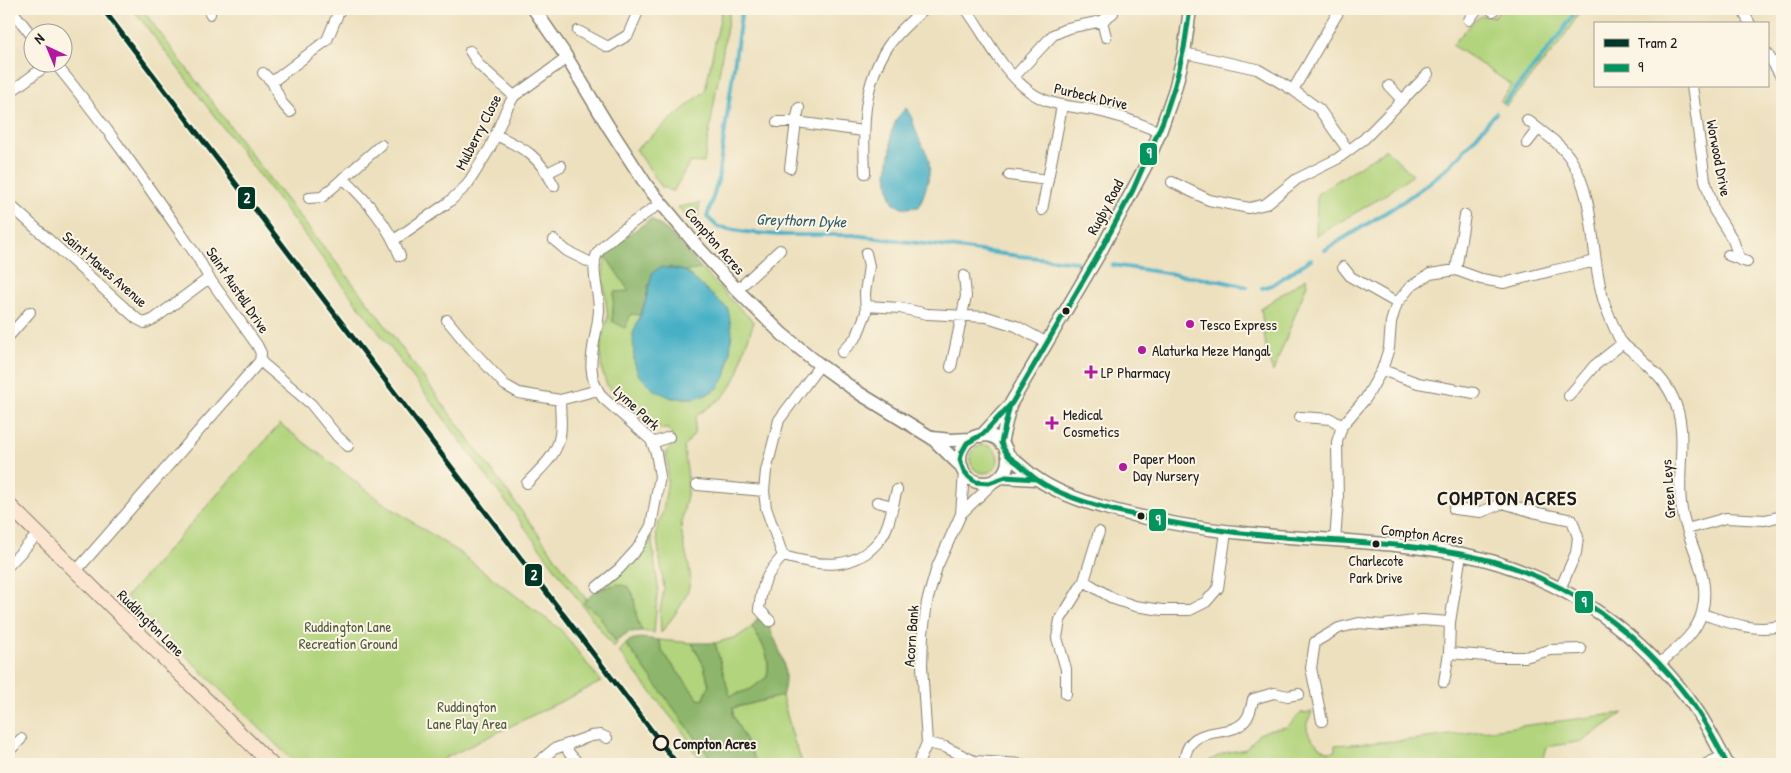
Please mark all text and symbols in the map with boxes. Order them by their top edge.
north arrow [22,22,72,72]
legend [1594,22,1768,88]
text: N [29,28,48,48]
text: Tram 2 [1638,32,1677,53]
text: 9 [1638,56,1644,77]
street label: Purbeck Drive [1052,77,1130,115]
street label: Mulberry Close [450,90,506,173]
street label: Worwood Drive [1701,118,1737,198]
line badge: 9 [1139,142,1158,166]
text: 9 [1146,143,1152,162]
street label: Rugby Road [1082,175,1128,238]
line badge: 2 [237,186,256,210]
text: 2 [244,188,251,207]
street label: Compton Acres [680,203,750,279]
water label: Greythorn Dyke [756,207,847,233]
street label: Saint Mawes Avenue [58,226,152,312]
street label: Saint Austell Drive [201,243,275,337]
unlabelled marker [1061,306,1071,316]
place label: Tesco Express [1200,314,1277,335]
marker: Tesco Express [1184,318,1196,330]
place label: Alaturka Meze Mangal [1152,340,1271,361]
marker: Alaturka Meze Mangal [1136,344,1148,356]
place label: LP Pharmacy [1101,362,1171,383]
marker: LP Pharmacy [1085,366,1097,378]
street label: Lyme Park [609,381,665,435]
place label: Medical Cosmetics [1063,404,1120,442]
marker: Medical Cosmetics [1045,416,1059,430]
place label: Paper Moon Day Nursery [1133,448,1199,486]
street label: Green Leys [1655,459,1681,519]
marker: Paper Moon Day Nursery [1117,461,1129,473]
district label: COMPTON ACRES [1437,484,1577,511]
line badge: 9 [1148,508,1167,532]
text: 9 [1155,510,1161,529]
unlabelled marker [1136,511,1146,521]
street label: Compton Acres [1380,519,1465,550]
marker: Charlecote Park Drive [1371,539,1381,549]
place label: Charlecote Park Drive [1348,551,1404,587]
line badge: 2 [524,563,543,587]
text: 2 [531,565,538,584]
street label: Ruddington Lane [113,585,189,661]
line badge: 9 [1574,590,1594,614]
text: 9 [1581,592,1587,611]
street label: Acorn Bank [898,604,924,668]
park label: Ruddington Lane Recreation Ground [299,616,397,654]
park label: Ruddington Lane Play Area [427,696,507,734]
place label: Compton Acres [673,733,756,755]
marker: Compton Acres [653,735,669,751]

